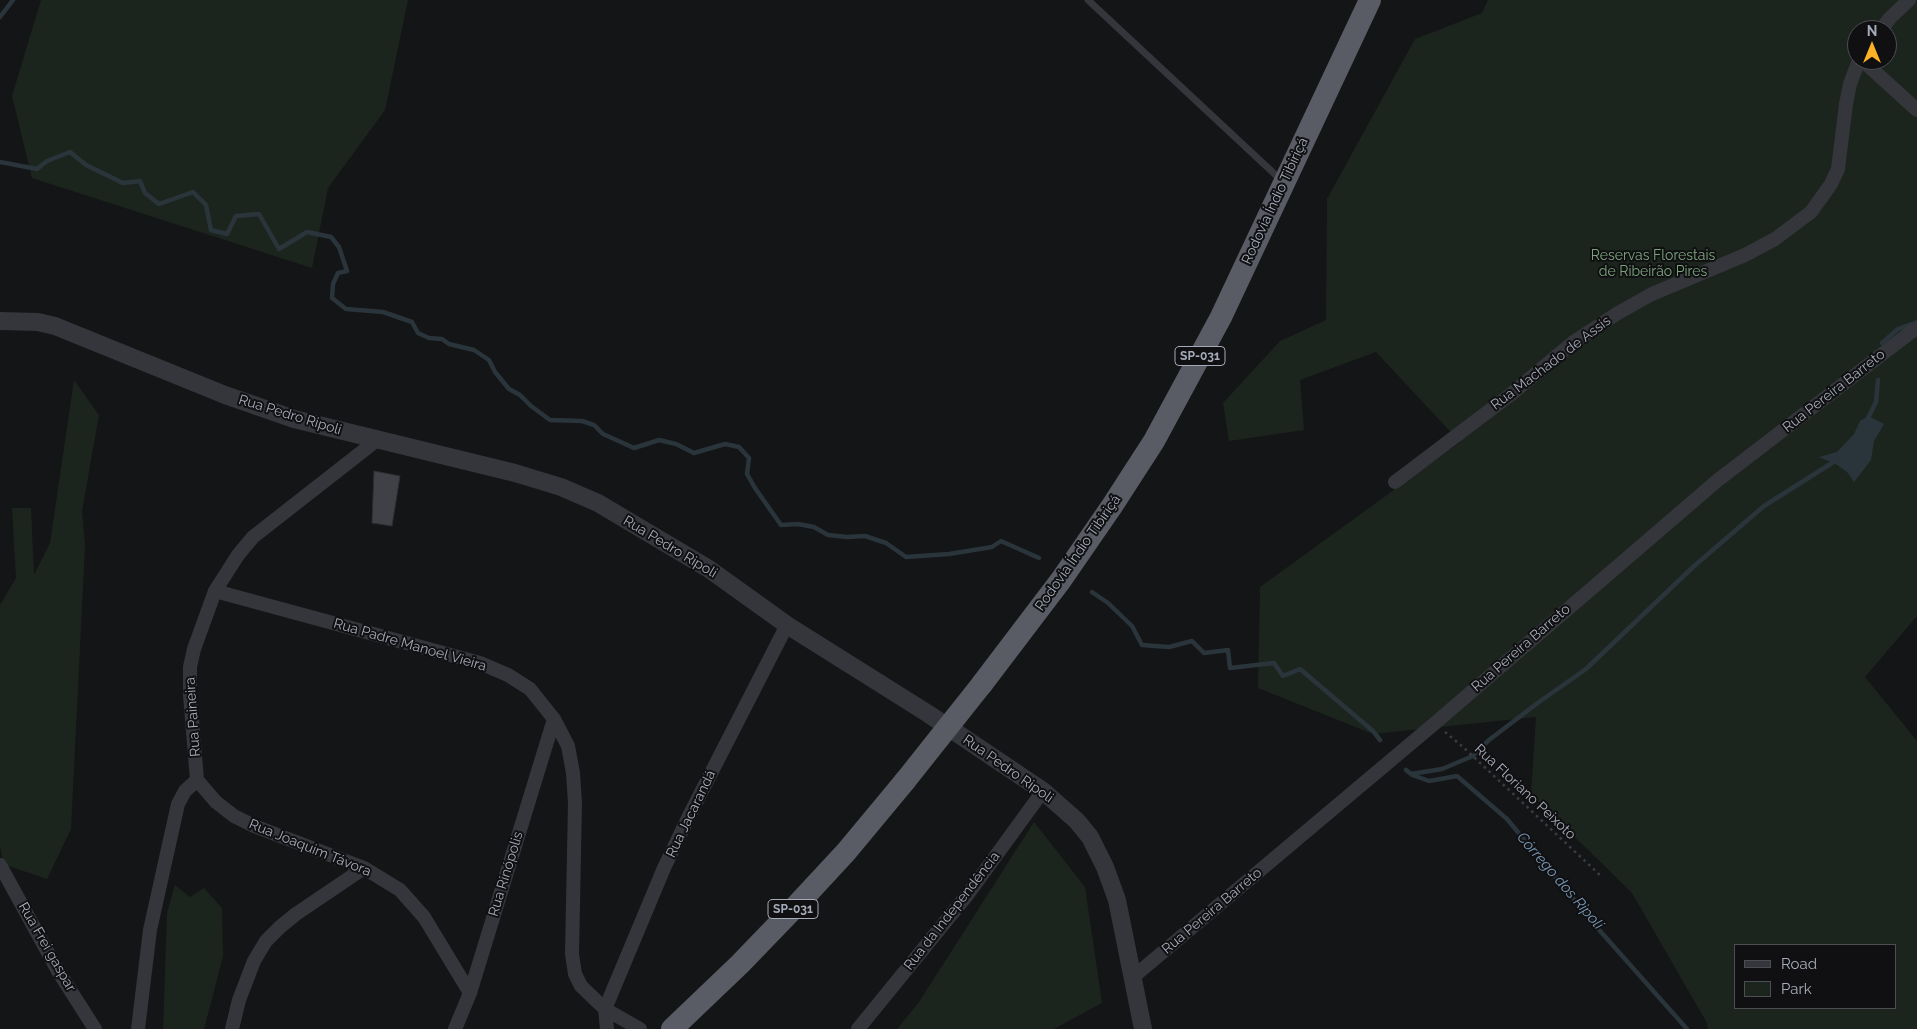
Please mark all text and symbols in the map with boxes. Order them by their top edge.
north arrow [1847,20,1897,70]
text: N [1867,23,1877,39]
street label: Rodovia Índio Tibiriçá [1238,135,1312,267]
park label: Reservas Florestais de Ribeirão Pires [1591,248,1715,280]
street label: Rua Machado de Assis [1488,312,1614,414]
road number: SP-031 [1175,346,1225,366]
street label: Rua Pereira Barreto [1780,346,1888,436]
street label: Rua Pedro Ripoli [237,391,343,439]
street label: Rodovia Índio Tibiriçá [1032,492,1124,614]
street label: Rua Pedro Ripoli [620,512,720,582]
street label: Rua Pereira Barreto [1468,601,1574,695]
street label: Rua Padre Manoel Vieira [332,615,488,675]
street label: Rua Paineira [182,677,204,757]
street label: Rua Pedro Ripoli [960,732,1056,806]
street label: Rua Floriano Peixoto [1471,741,1579,843]
street label: Rua Jacarandá [663,768,719,860]
street label: Rua Joaquim Távora [247,816,373,880]
water label: Córrego dos Ripoli [1513,829,1607,933]
street label: Rua Rinópolis [485,830,527,918]
street label: Rua da Independência [901,849,1003,973]
street label: Rua Pereira Barreto [1159,864,1265,958]
street label: Rua Frei gaspar [15,899,79,995]
road number: SP-031 [768,900,818,919]
legend [1734,944,1897,1009]
text: Road [1781,955,1817,973]
text: Park [1781,980,1812,998]

